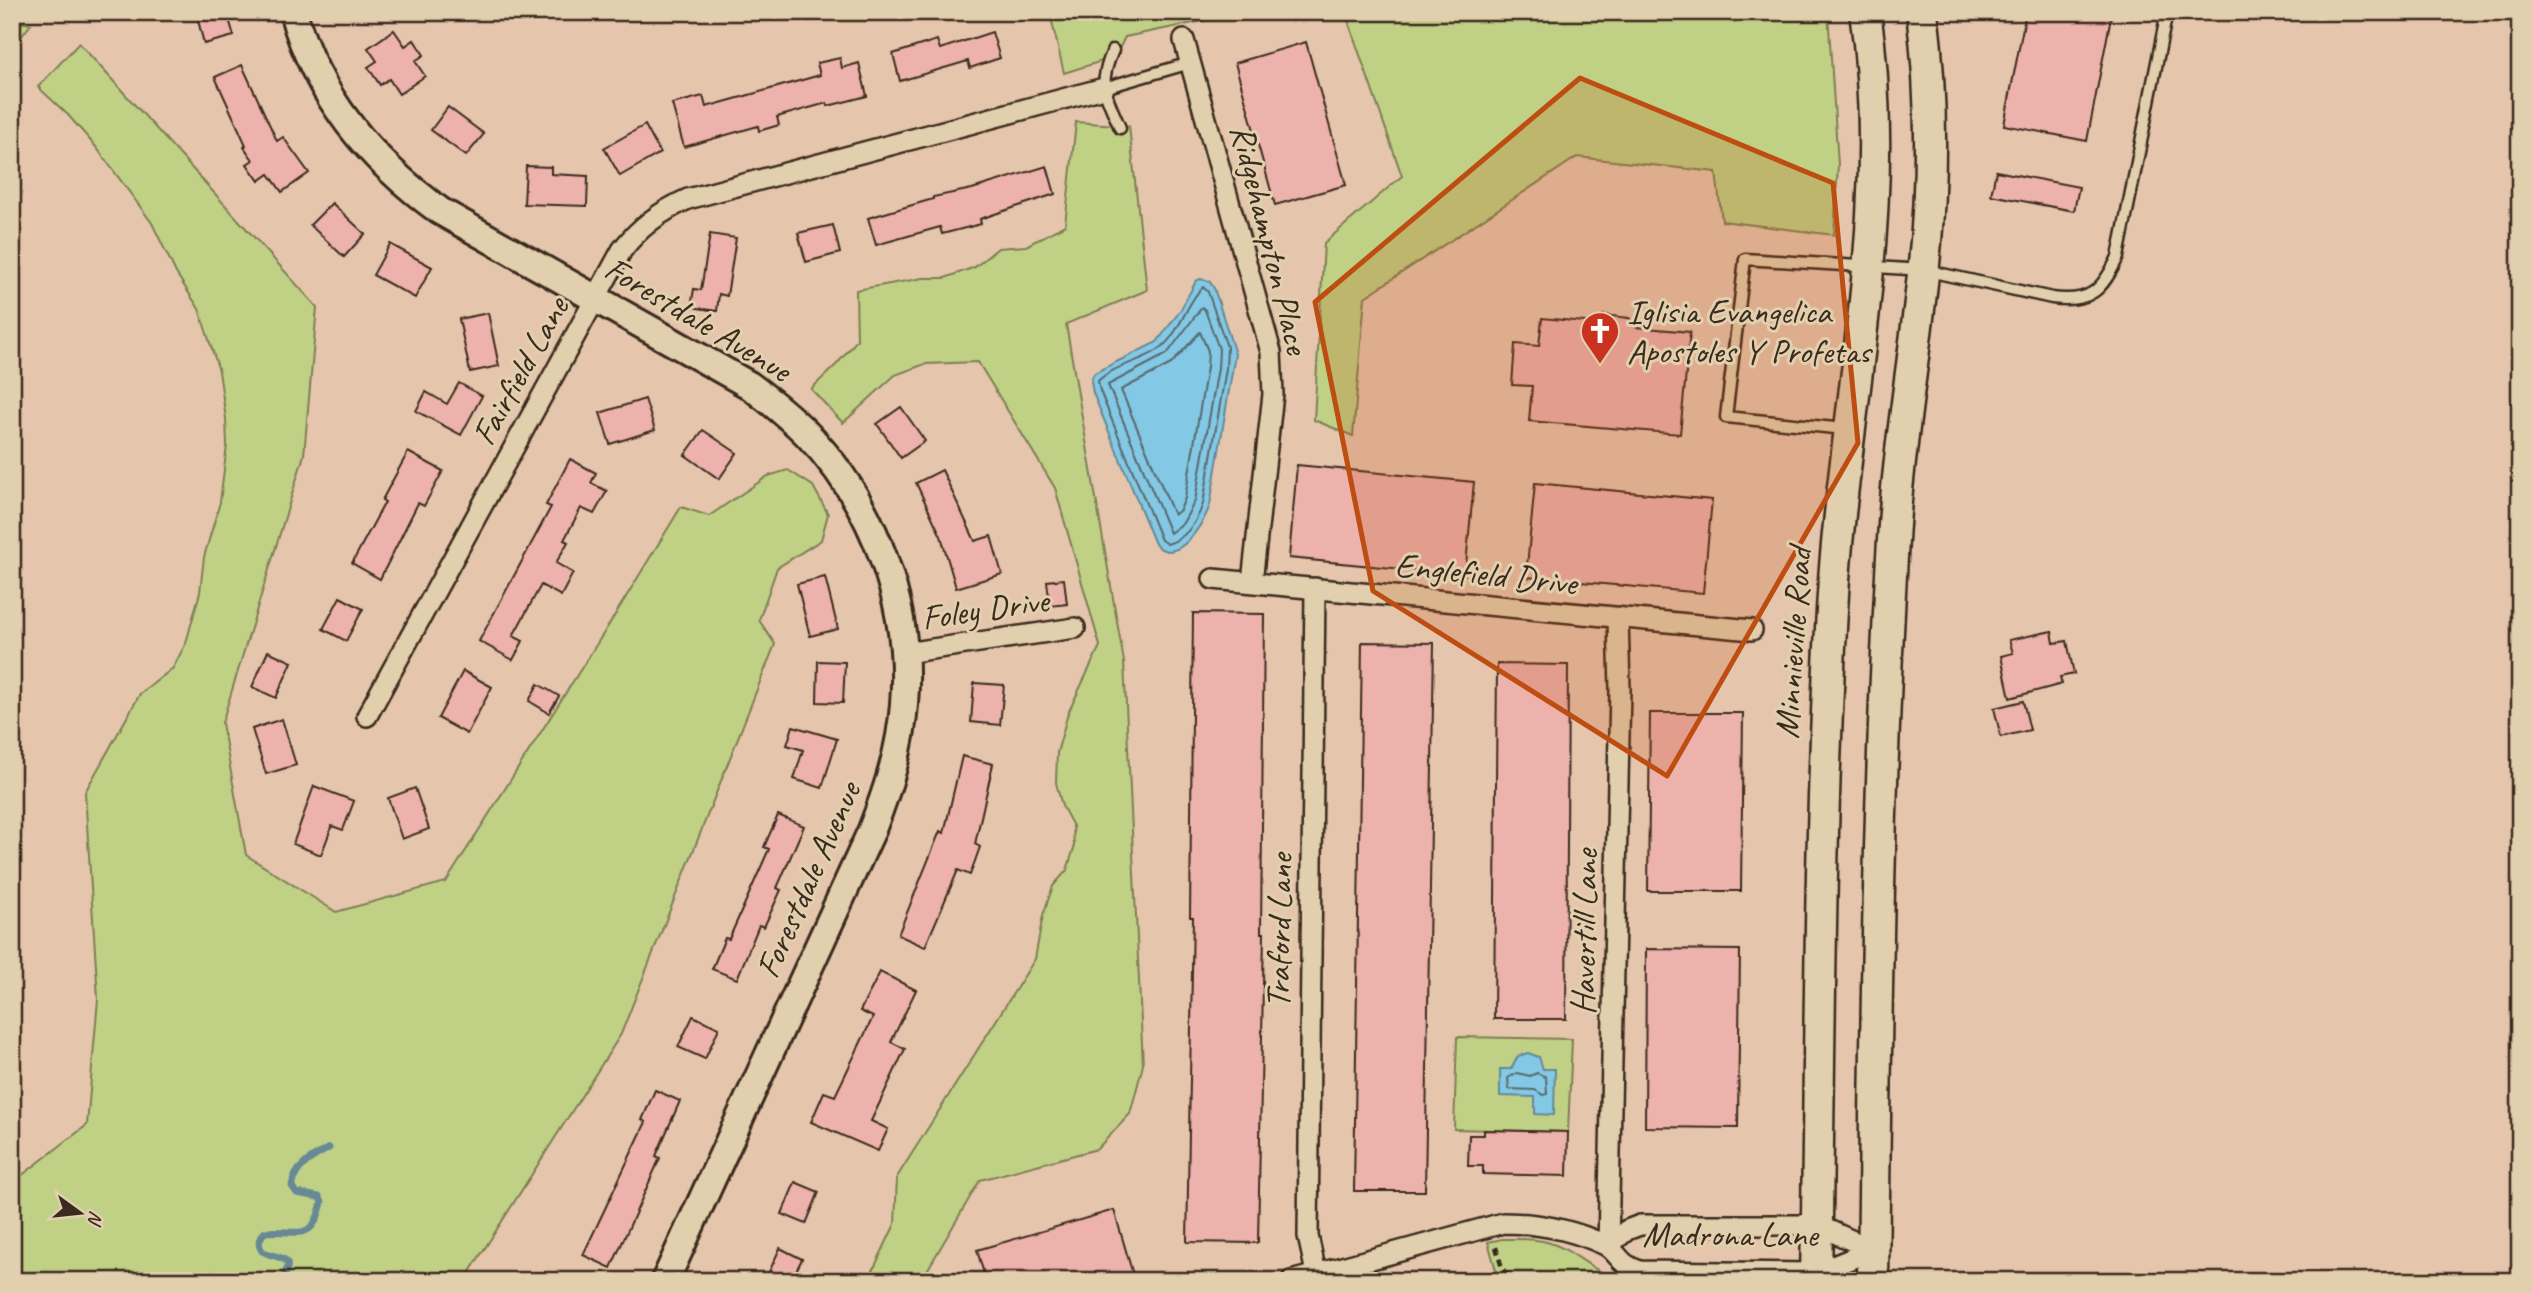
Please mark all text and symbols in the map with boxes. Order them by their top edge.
street label: Ridgehampton Place [1220,120,1321,361]
street label: Forestdale Avenue [597,246,802,394]
street label: Fairfield Lane [461,287,580,453]
place label: Iglisia Evangelica Apostoles Y Profetas [1627,289,1873,374]
church icon: Iglisia Evangelica Apostoles Y Profetas [1579,310,1621,365]
street label: Minnieville Road [1764,541,1822,740]
street label: Englefield Drive [1393,542,1581,606]
street label: Foley Drive [919,577,1054,640]
street label: Forestdale Avenue [745,773,872,985]
street label: Havertill Lane [1560,846,1608,1015]
street label: Traford Lane [1255,851,1303,1009]
north arrow [46,1178,116,1248]
text: N [82,1208,109,1229]
street label: Madrona Lane [1642,1212,1820,1257]

